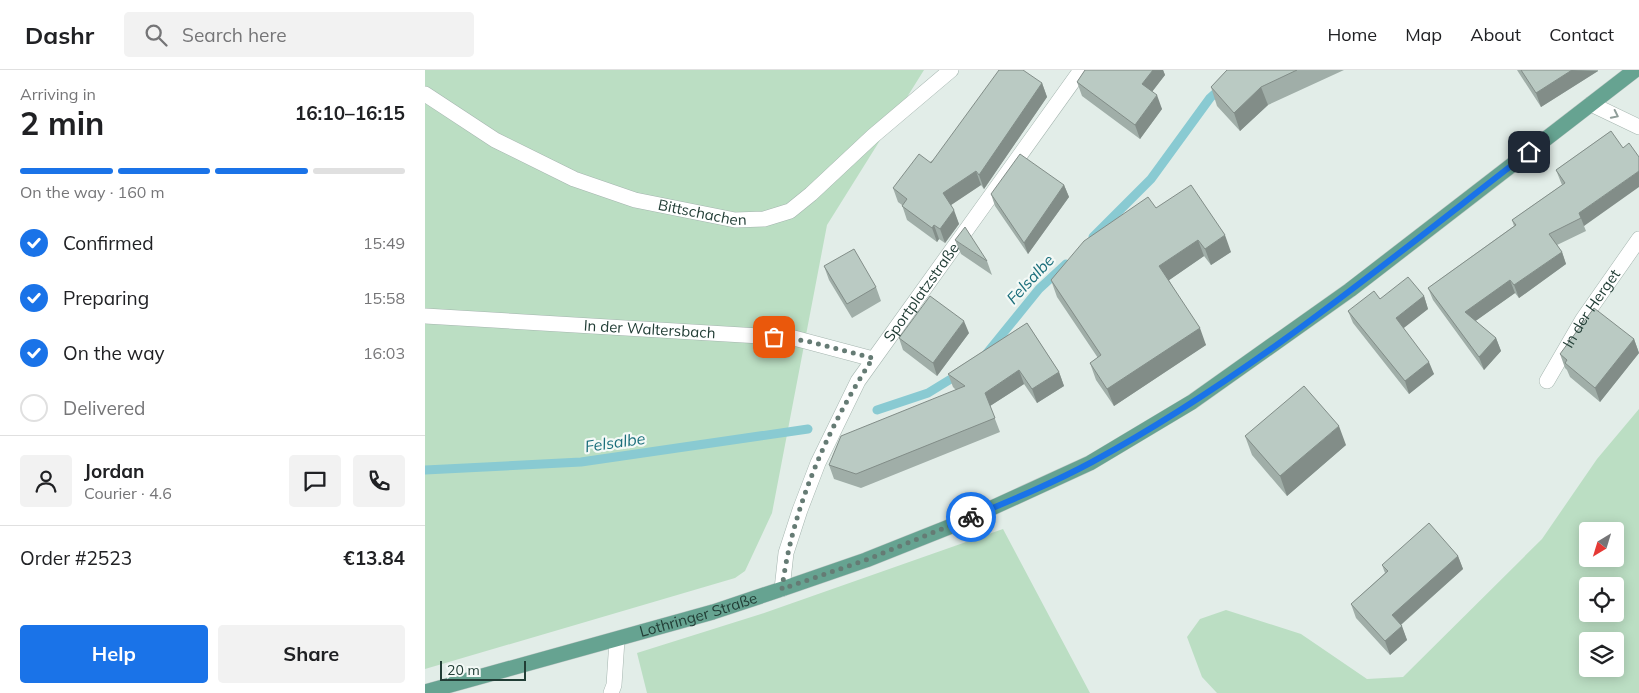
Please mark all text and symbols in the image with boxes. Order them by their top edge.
search box [124,12,474,57]
text: Dashr [25,20,94,50]
icon: search [142,21,170,49]
text: Search here [182,23,287,47]
text: Home [1327,23,1377,46]
text: Map [1405,23,1442,46]
text: About [1470,23,1521,46]
text: Contact [1549,23,1614,46]
text: Arriving in [20,84,96,104]
text: 16:10–16:15 [295,101,405,125]
text: 2 min [20,103,104,143]
one-way arrow [1610,109,1619,120]
pin [1508,131,1550,173]
icon: home [1515,138,1543,166]
text: On the way · 160 m [20,182,165,202]
street label: Bittschachen [656,195,747,229]
icon: check [20,229,48,257]
text: Confirmed [63,231,154,255]
text: 15:49 [363,233,405,253]
street label: Sportplatzstraße [879,239,963,345]
water label: Felsalbe [1002,250,1058,308]
street label: In der Herget [1558,265,1624,351]
icon: check [20,284,48,312]
text: Preparing [63,286,149,310]
text: 15:58 [363,288,405,308]
street label: In der Waltersbach [583,315,716,342]
pin [753,316,795,358]
icon: bag [760,323,788,351]
icon: check [20,339,48,367]
text: On the way [63,341,165,365]
text: 16:03 [363,343,405,363]
text: Delivered [63,396,145,420]
water label: Felsalbe [583,428,647,456]
button: person [20,455,72,507]
button: chat [289,455,341,507]
button: phone [353,455,405,507]
text: Jordan [84,459,144,483]
text: Courier · 4.6 [84,483,172,503]
courier [946,492,996,542]
icon: bike [957,503,985,531]
north arrow [1579,522,1624,568]
map controls [1579,522,1624,677]
text: Order #2523 [20,546,132,570]
text: €13.84 [343,546,405,570]
button: locate [1579,577,1624,622]
street label: Lothringer Straße [637,588,759,641]
button: Help [20,625,208,683]
button: Share [218,625,405,683]
button: layers [1579,632,1624,677]
scale bar [440,658,526,681]
text: 20 m [447,661,480,679]

